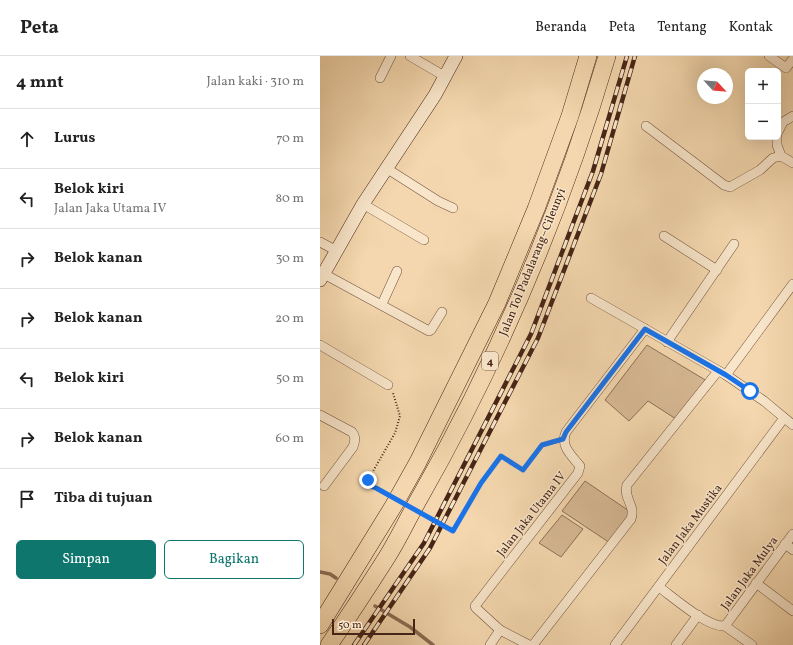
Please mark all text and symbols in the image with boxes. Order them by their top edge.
text: Peta [20,15,59,41]
text: Beranda [535,18,587,37]
text: Peta [609,18,635,37]
text: Tentang [657,18,707,37]
text: Kontak [729,18,773,37]
north arrow [697,68,733,104]
map controls [745,68,781,140]
button: + [745,68,781,104]
text: 4 mnt [16,71,64,94]
text: Jalan kaki · 310 m [207,73,304,91]
button: − [745,104,781,140]
icon: ahead [16,128,38,150]
text: Lurus [54,128,95,149]
text: 70 m [276,130,304,148]
text: Belok kiri [54,179,124,200]
street label: Jalan Tol Padalarang–Cileunyi [496,186,570,339]
icon: left [16,188,38,210]
text: 80 m [275,190,304,208]
text: Jalan Jaka Utama IV [54,200,166,218]
icon: right [16,248,38,270]
text: Belok kanan [54,248,143,269]
text: 30 m [276,250,304,268]
icon: right [16,308,38,330]
text: Belok kanan [54,308,143,329]
text: 20 m [275,310,304,328]
road number: 4 [482,352,498,370]
icon: left [16,368,38,390]
text: Belok kiri [54,368,124,389]
text: 50 m [276,370,304,388]
route start [741,382,759,400]
icon: right [16,428,38,450]
text: Belok kanan [54,428,143,449]
text: 60 m [276,430,304,448]
street label: Jalan Jaka Utama IV [494,469,570,560]
route end [359,471,377,489]
street label: Jalan Jaka Mustika [655,481,726,568]
icon: arrive [16,488,38,510]
text: Tiba di tujuan [54,488,153,509]
street label: Jalan Jaka Mulya [718,533,782,614]
button: Simpan [16,540,156,579]
button: Bagikan [164,540,304,579]
scale bar [332,617,415,636]
text: 50 m [338,618,362,633]

